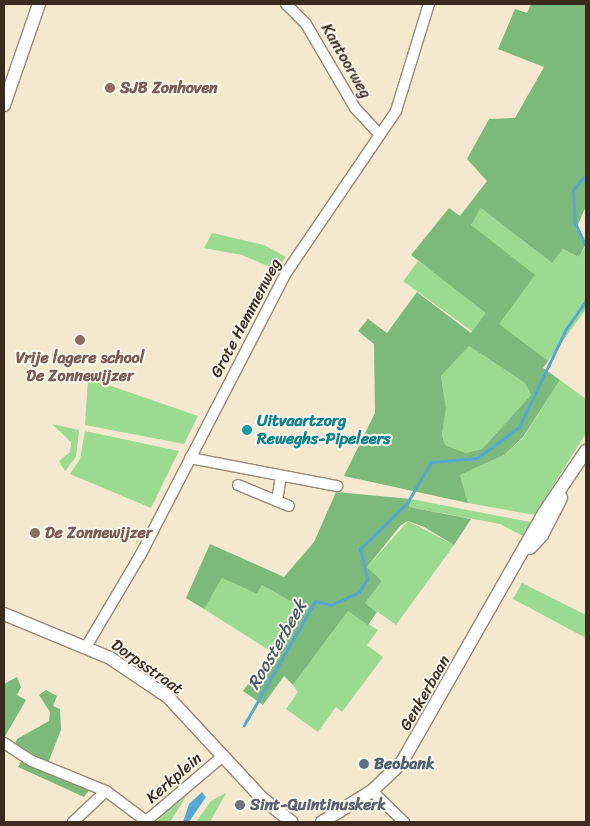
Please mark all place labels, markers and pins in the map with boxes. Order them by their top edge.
place label: SJB Zonhoven [120,78,218,98]
marker: SJB Zonhoven [104,82,116,94]
marker: Vrije lagere school De Zonnewijzer [74,334,86,346]
place label: Vrije lagere school De Zonnewijzer [16,348,144,386]
place label: Uitvaartzorg Reweghs-Pipeleers [257,411,391,449]
marker: Uitvaartzorg Reweghs-Pipeleers [241,424,253,436]
place label: De Zonnewijzer [45,523,152,543]
marker: De Zonnewijzer [29,527,41,539]
place label: Beobank [374,754,434,774]
marker: Beobank [358,758,370,770]
place label: Sint-Quintinuskerk [250,795,386,815]
marker: Sint-Quintinuskerk [234,799,246,811]

